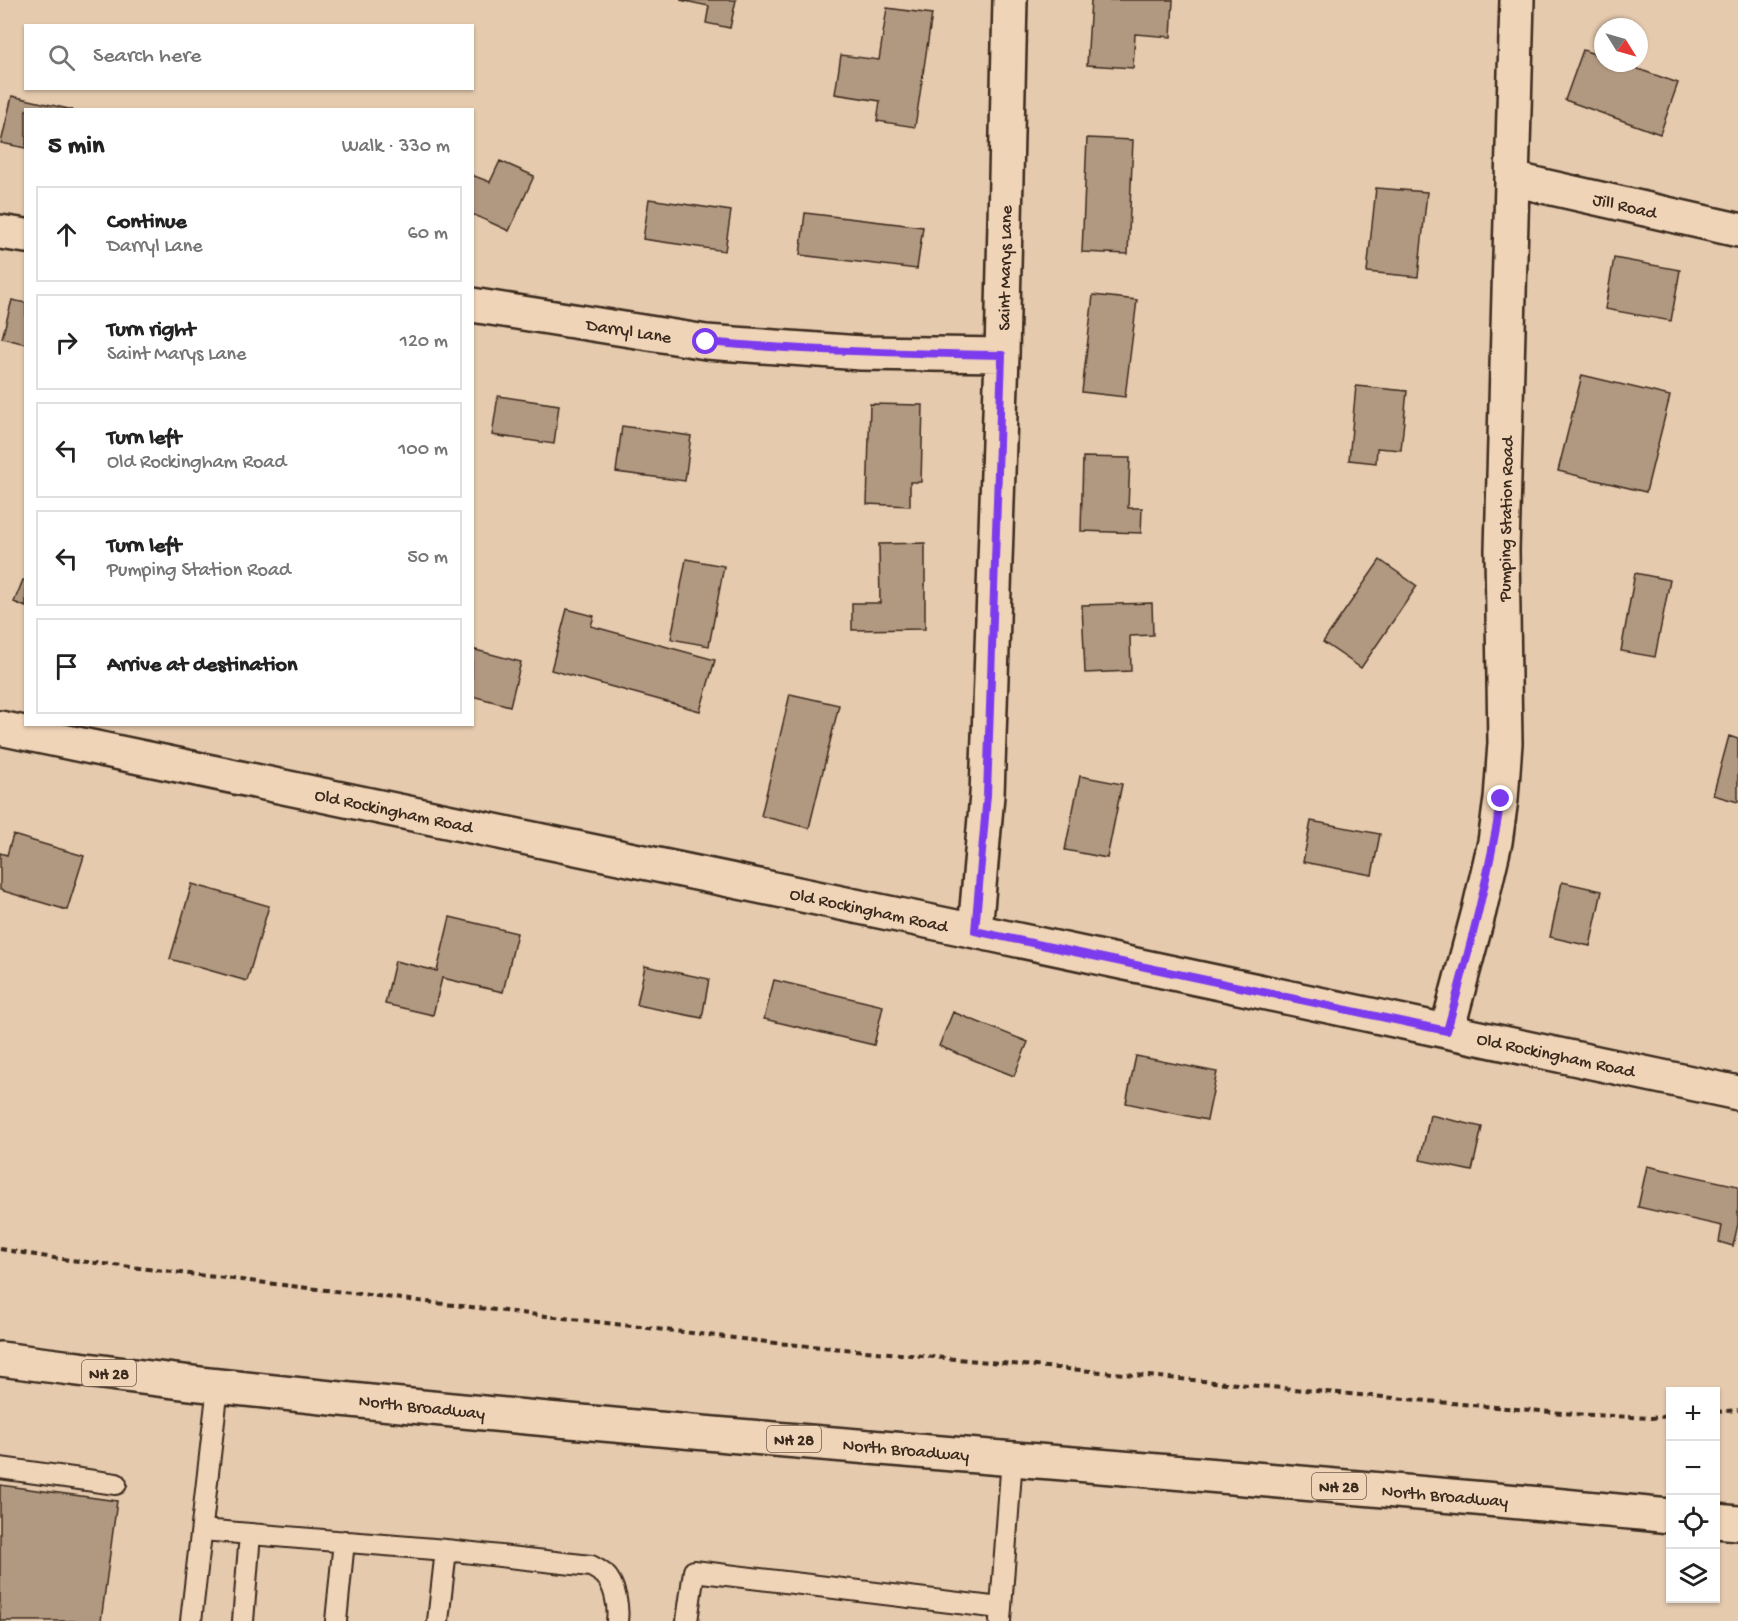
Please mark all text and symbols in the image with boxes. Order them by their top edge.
north arrow [1594,18,1648,72]
search box [24,24,474,90]
icon: search [45,41,78,74]
text: Search here [93,44,201,70]
text: 5 min [48,132,104,163]
text: Walk · 330 m [342,136,450,159]
street label: Jill Road [1590,190,1660,225]
street label: Saint Marys Lane [995,204,1018,331]
text: Continue [107,210,187,236]
icon: ahead [50,218,83,251]
text: 60 m [408,223,448,246]
text: Darryl Lane [107,236,203,259]
street label: Darryl Lane [584,315,673,350]
text: Turn right [107,318,195,344]
icon: right [50,326,83,359]
route start [692,328,718,354]
text: 120 m [400,331,448,354]
text: Saint Marys Lane [107,344,246,367]
text: Turn left [107,426,181,452]
icon: left [50,434,83,467]
street label: Pumping Station Road [1496,435,1519,603]
text: 100 m [398,439,448,462]
text: Old Rockingham Road [107,452,286,475]
text: Turn left [107,534,181,560]
icon: left [50,542,83,575]
text: 50 m [407,547,448,570]
text: Pumping Station Road [107,560,291,583]
icon: arrive [50,650,83,683]
text: Arrive at destination [107,653,297,679]
street label: Old Rockingham Road [312,785,476,840]
route end [1487,785,1513,811]
street label: Old Rockingham Road [787,884,951,939]
street label: Old Rockingham Road [1474,1029,1638,1084]
road number: NH 28 [82,1360,136,1386]
map controls [1666,1387,1720,1603]
button: + [1666,1387,1720,1441]
street label: North Broadway [357,1391,486,1426]
road number: NH 28 [767,1426,821,1452]
street label: North Broadway [842,1435,970,1467]
button: − [1666,1441,1720,1495]
road number: NH 28 [1312,1473,1366,1499]
street label: North Broadway [1381,1481,1509,1513]
button: locate [1666,1495,1720,1549]
button: layers [1666,1549,1720,1603]

